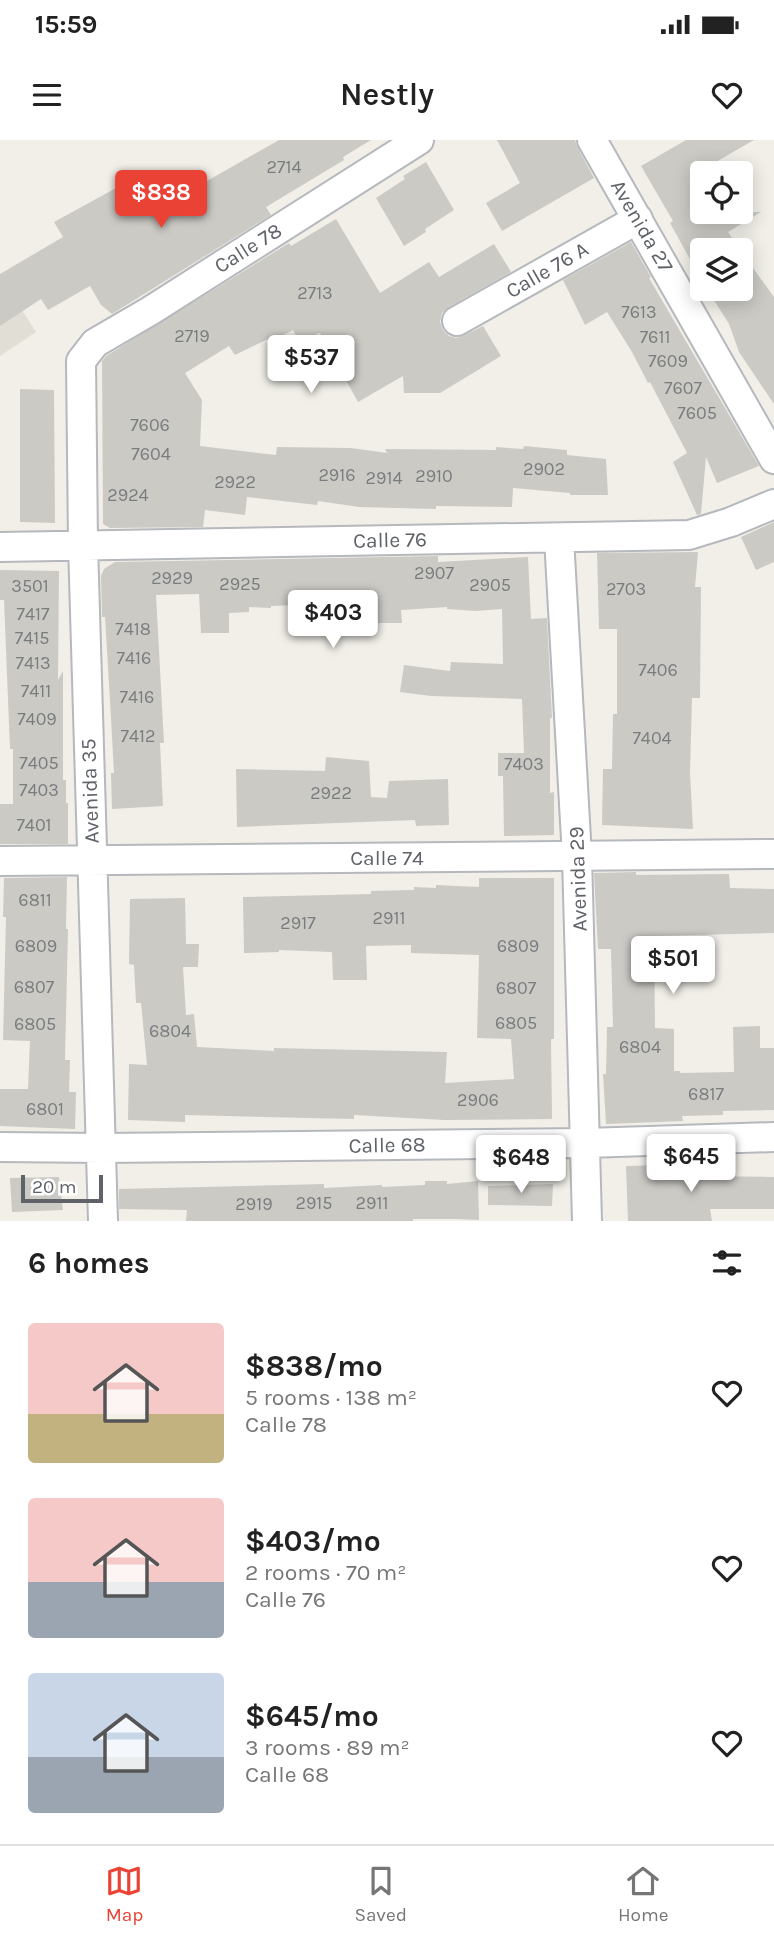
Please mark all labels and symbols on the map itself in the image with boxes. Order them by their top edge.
house number: 2714 [267,156,301,178]
pin: $838 [120,171,202,230]
street label: Avenida 27 [606,175,678,277]
street label: Calle 78 [210,218,286,278]
street label: Calle 76 A [502,237,592,303]
house number: 2713 [297,282,333,304]
house number: 7613 [621,301,657,323]
house number: 2719 [174,325,210,347]
house number: 7611 [640,326,670,348]
pin: $537 [270,336,352,395]
house number: 7609 [648,350,688,372]
house number: 7607 [664,377,702,399]
house number: 7605 [677,402,717,424]
house number: 7606 [130,414,170,436]
house number: 7604 [131,443,171,465]
house number: 2902 [523,458,565,480]
house number: 2916 [318,464,356,486]
house number: 2910 [415,465,453,487]
house number: 2914 [366,467,402,489]
house number: 2922 [214,471,256,493]
house number: 2924 [107,484,149,506]
street label: Calle 76 [353,527,427,553]
house number: 2907 [414,562,455,584]
house number: 2929 [151,567,193,589]
house number: 2925 [219,573,261,595]
house number: 2905 [469,574,511,596]
house number: 3501 [11,575,49,597]
house number: 2703 [606,578,646,600]
pin: $403 [292,590,374,650]
house number: 7417 [17,603,50,625]
house number: 7418 [115,618,151,640]
house number: 7415 [15,627,49,649]
house number: 7416 [117,647,151,669]
house number: 7413 [15,652,51,674]
house number: 7406 [638,659,678,681]
house number: 7411 [21,680,51,702]
house number: 7416 [120,686,154,708]
house number: 7409 [17,708,57,730]
house number: 7412 [121,725,155,747]
house number: 7404 [632,727,672,749]
street label: Avenida 35 [76,738,104,844]
house number: 7405 [19,752,59,774]
house number: 7403 [504,753,544,775]
house number: 7403 [19,779,59,801]
house number: 2922 [310,782,352,804]
house number: 7401 [16,814,52,836]
street label: Avenida 29 [564,826,592,932]
street label: Calle 74 [350,846,424,870]
house number: 6811 [18,889,52,911]
house number: 2911 [373,907,405,929]
house number: 2917 [280,912,316,934]
house number: 6809 [15,935,57,957]
house number: 6809 [497,935,539,957]
pin: $501 [632,936,714,996]
house number: 6807 [14,976,55,998]
house number: 6807 [496,977,537,999]
house number: 6805 [495,1012,537,1034]
house number: 6805 [14,1013,56,1035]
house number: 6804 [149,1020,191,1042]
house number: 6804 [619,1036,661,1058]
house number: 6817 [688,1083,724,1105]
house number: 2906 [457,1089,499,1111]
house number: 6801 [26,1098,64,1120]
street label: Calle 68 [348,1132,426,1158]
pin: $645 [650,1135,732,1194]
pin: $648 [480,1136,562,1195]
scale bar [21,1172,103,1204]
house number: 2915 [296,1192,332,1214]
house number: 2911 [356,1192,388,1214]
house number: 2919 [235,1193,273,1215]

